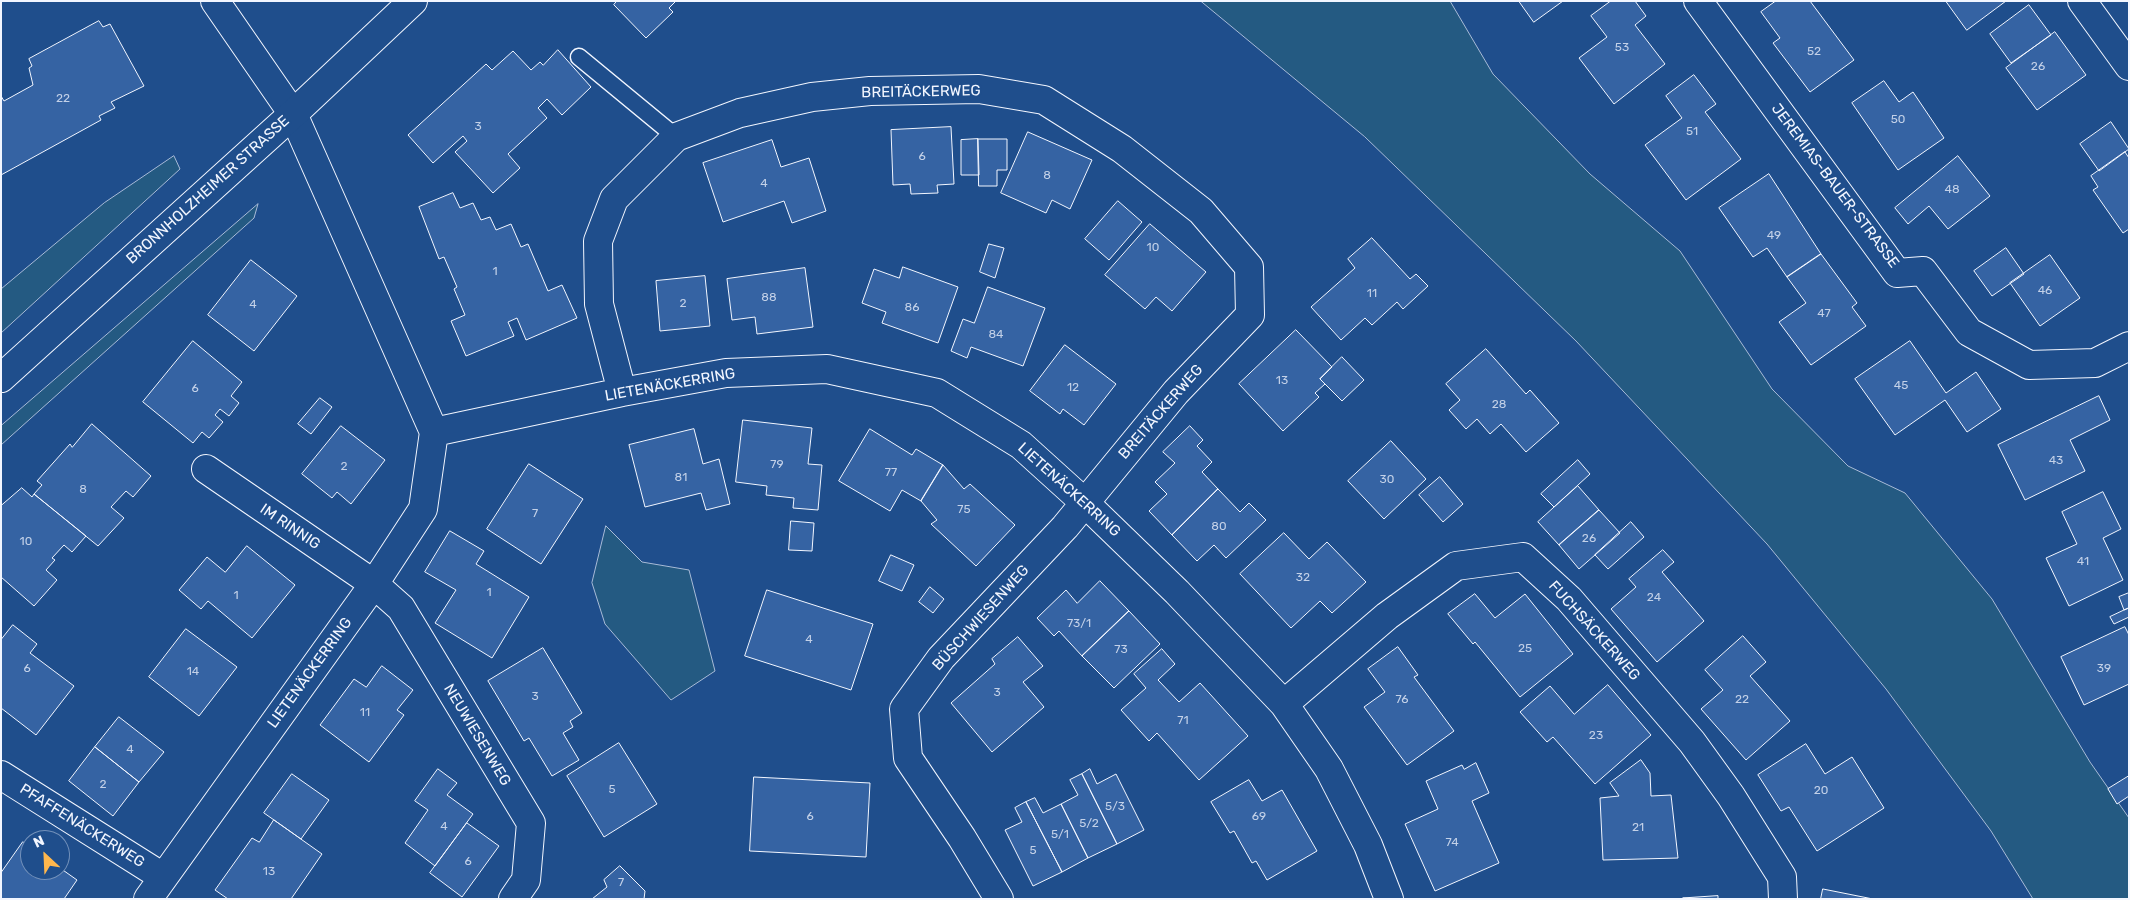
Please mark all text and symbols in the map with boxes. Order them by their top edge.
house number: 53 [1615,41,1629,55]
house number: 52 [1807,45,1821,59]
house number: 26 [2031,60,2045,74]
street label: BREITÄCKERWEG [861,82,981,102]
house number: 22 [56,92,70,106]
street label: JEREMIAS-BAUER-STRASSE [1767,100,1903,272]
street label: BRONNHOLZHEIMER STRASSE [123,112,293,268]
house number: 50 [1891,113,1905,127]
house number: 3 [474,120,482,134]
house number: 51 [1686,125,1698,139]
house number: 6 [918,150,926,164]
house number: 8 [1043,169,1051,183]
house number: 4 [760,177,768,191]
house number: 48 [1944,183,1960,197]
house number: 49 [1767,229,1781,243]
house number: 10 [1147,241,1159,255]
house number: 1 [492,265,498,279]
house number: 46 [2038,284,2052,298]
house number: 11 [1367,287,1377,301]
house number: 88 [761,291,777,305]
house number: 2 [679,297,687,311]
house number: 4 [249,298,257,312]
house number: 86 [905,301,919,315]
house number: 47 [1817,307,1831,321]
house number: 84 [988,328,1004,342]
street label: BREITÄCKERWEG [1115,361,1207,463]
street label: LIETENÄCKERRING [603,365,737,405]
house number: 13 [1276,374,1288,388]
house number: 45 [1894,379,1908,393]
house number: 12 [1067,381,1079,395]
house number: 6 [191,382,199,396]
house number: 28 [1492,398,1506,412]
street label: LIETENÄCKERRING [1014,439,1124,541]
house number: 43 [2049,454,2063,468]
house number: 79 [770,458,784,472]
house number: 2 [340,460,348,474]
house number: 77 [885,466,897,480]
house number: 81 [675,471,687,485]
house number: 30 [1380,473,1394,487]
house number: 8 [79,483,87,497]
street label: IM RINNIG [256,500,324,554]
house number: 75 [957,503,971,517]
house number: 7 [532,507,538,521]
house number: 80 [1211,520,1227,534]
house number: 26 [1582,532,1596,546]
house number: 10 [20,535,32,549]
house number: 41 [2077,555,2089,569]
street label: BÜSCHWIESENWEG [929,562,1033,674]
house number: 32 [1296,571,1310,585]
street label: FUCHSÄCKERWEG [1544,577,1644,685]
house number: 1 [486,586,492,600]
house number: 1 [233,589,239,603]
house number: 24 [1647,591,1661,605]
street label: LIETENÄCKERRING [264,614,356,732]
house number: 73/1 [1067,617,1091,631]
house number: 4 [805,633,813,647]
house number: 25 [1518,642,1532,656]
house number: 73 [1114,643,1128,657]
house number: 6 [23,662,31,676]
house number: 39 [2097,662,2111,676]
house number: 14 [187,665,199,679]
street label: NEUWIESENWEG [440,681,514,789]
house number: 3 [993,686,1001,700]
house number: 3 [531,690,539,704]
house number: 76 [1395,693,1409,707]
house number: 22 [1735,693,1749,707]
house number: 11 [360,706,370,720]
house number: 71 [1177,714,1189,728]
house number: 23 [1589,729,1603,743]
house number: 4 [126,743,134,757]
house number: 2 [99,778,107,792]
street label: PFAFFENÄCKERWEG [16,780,148,872]
house number: 5 [608,783,616,797]
house number: 20 [1814,784,1828,798]
house number: 5/3 [1105,800,1125,814]
house number: 6 [806,810,814,824]
house number: 69 [1252,810,1266,824]
house number: 5/2 [1079,817,1099,831]
house number: 4 [440,820,448,834]
house number: 21 [1632,821,1644,835]
house number: 5/1 [1051,828,1069,842]
north arrow [20,830,70,880]
house number: 74 [1445,836,1459,850]
house number: 5 [1029,844,1037,858]
house number: 6 [464,855,472,869]
house number: 13 [263,865,275,879]
house number: 7 [618,876,624,890]

